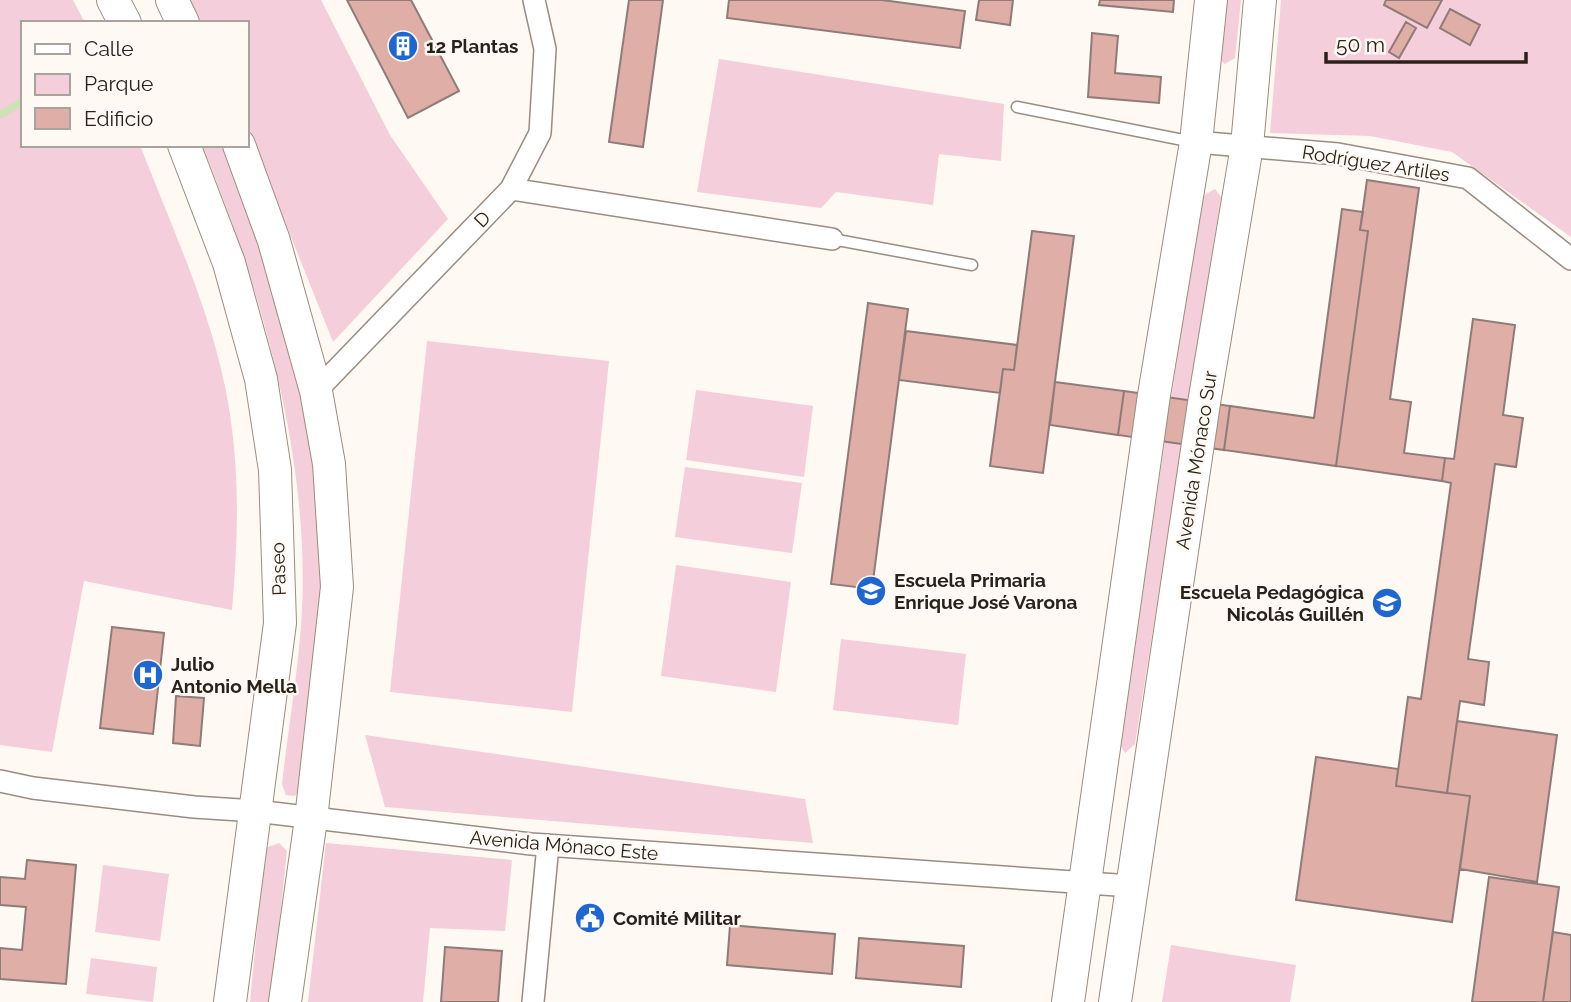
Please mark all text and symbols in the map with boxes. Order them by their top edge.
legend [21,21,248,147]
scale bar [1326,21,1526,65]
building icon: 12 Plantas [386,29,420,63]
text: 50 m [1336,32,1385,57]
place label: 12 Plantas [426,35,518,57]
text: Calle [84,36,134,61]
text: Parque [84,71,153,96]
text: Edificio [84,106,153,131]
street label: Rodríguez Artiles [1301,140,1451,186]
street label: D [469,206,495,232]
street label: Avenida Mónaco Sur [1171,369,1221,551]
street label: Paseo [266,542,290,596]
place label: Escuela Primaria Enrique José Varona [894,569,1077,613]
school or university icon: Escuela Primaria Enrique José Varona [854,574,888,608]
place label: Escuela Pedagógica Nicolás Guillén [1180,581,1364,625]
school or university icon: Escuela Pedagógica Nicolás Guillén [1370,586,1404,620]
place label: Julio Antonio Mella [171,653,297,697]
hospital icon: Julio Antonio Mella [131,658,165,692]
street label: Avenida Mónaco Este [469,826,659,864]
public building icon: Comité Militar [573,901,607,935]
place label: Comité Militar [613,907,742,929]

